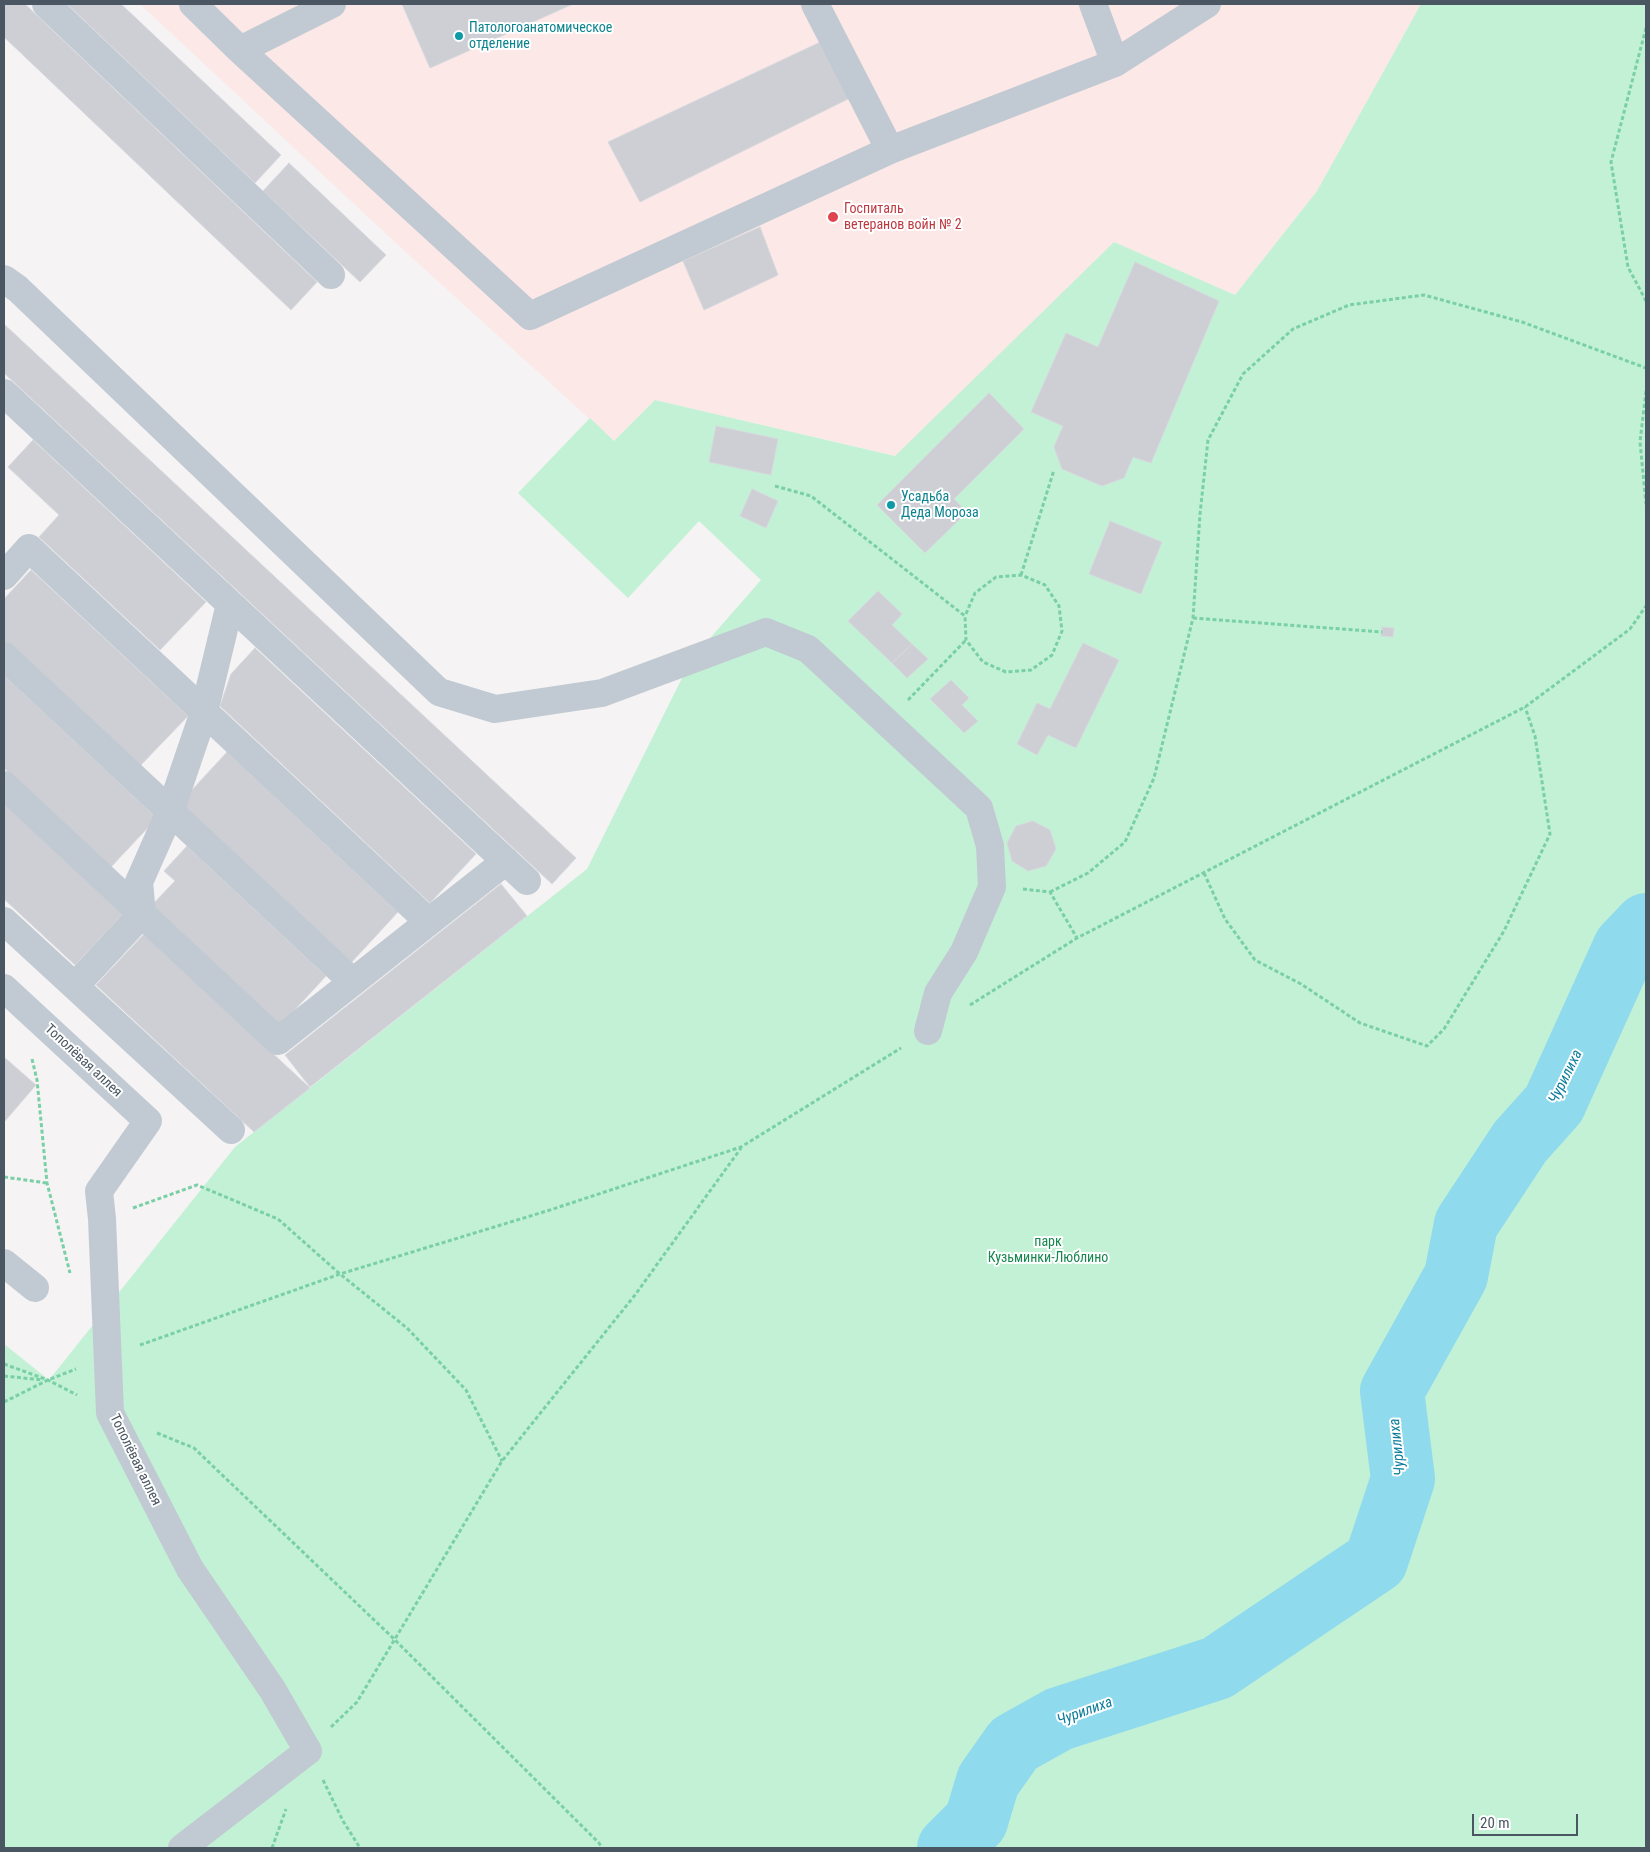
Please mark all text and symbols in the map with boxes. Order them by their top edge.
place label: Патологоанатомическое отделение [469,20,612,52]
marker: Патологоанатомическое отделение [453,30,465,42]
place label: Госпиталь ветеранов войн № 2 [844,201,962,233]
marker: Госпиталь ветеранов войн № 2 [826,210,840,224]
place label: Усадьба Деда Мороза [901,489,979,522]
marker: Усадьба Деда Мороза [885,499,897,511]
street label: Тополёвая аллея [41,1021,125,1101]
water label: Чурилиха [1545,1047,1587,1107]
park label: парк Кузьминки-Люблино [988,1234,1108,1266]
street label: Тополёвая аллея [106,1412,164,1508]
water label: Чурилиха [1386,1417,1410,1477]
water label: Чурилиха [1055,1694,1115,1730]
scale bar [1475,1804,1581,1836]
text: 20 m [1480,1814,1510,1832]

